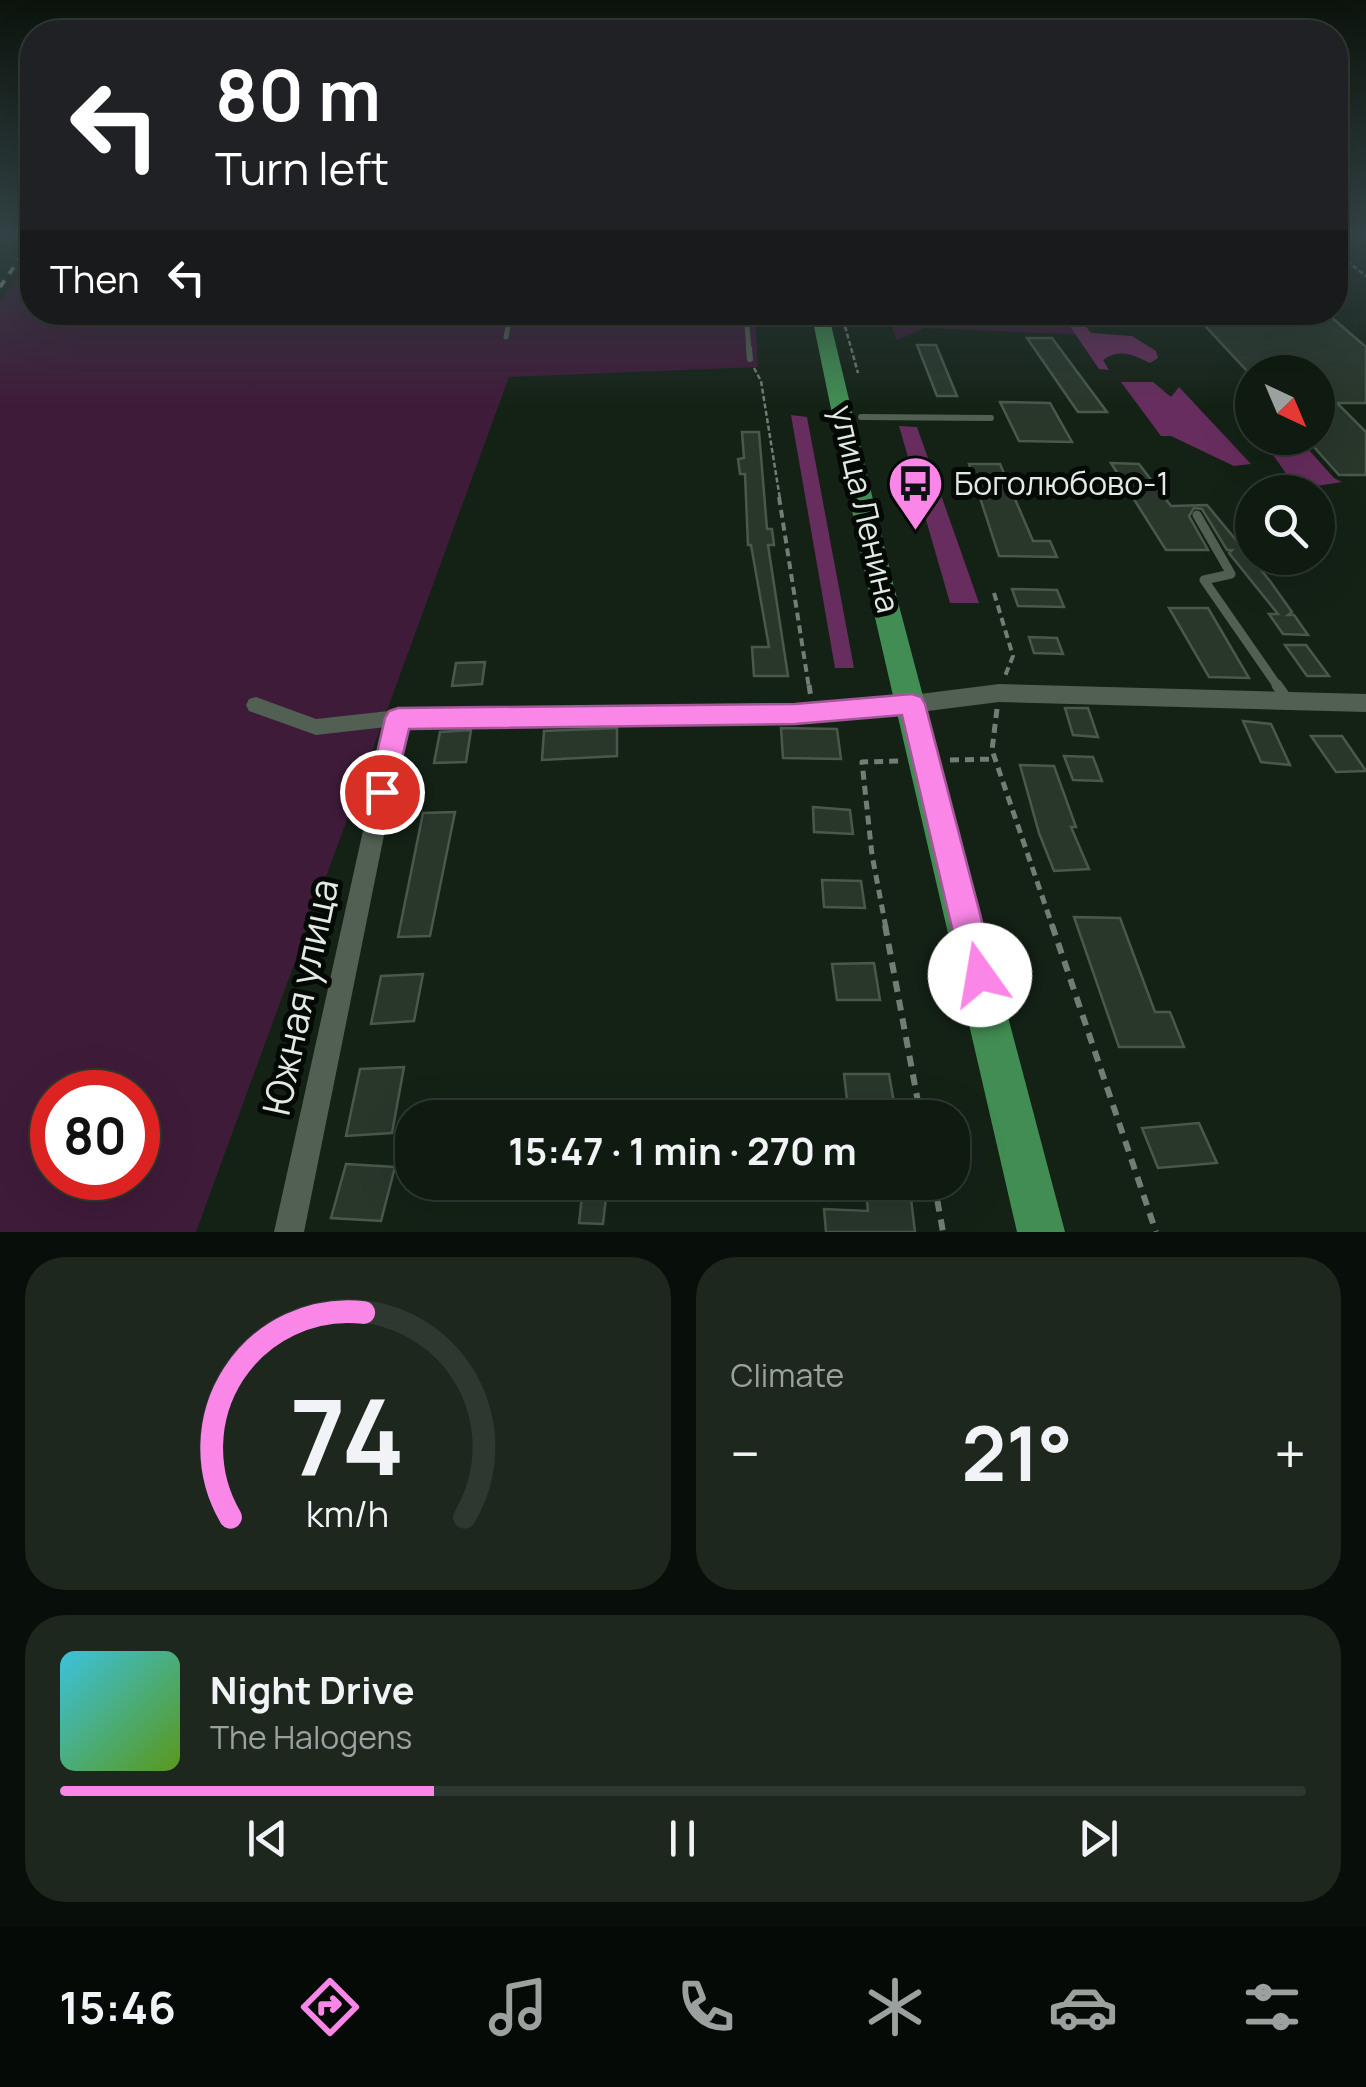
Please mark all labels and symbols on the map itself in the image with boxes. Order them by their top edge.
north arrow [1235,355,1335,455]
street label: улица Ленина [821,401,911,617]
bus stop icon: Боголюбово-1 [885,454,945,533]
place label: Боголюбово-1 [954,461,1169,505]
pin [340,750,425,835]
street label: Южная улица [249,874,349,1119]
position arrow [928,923,1032,1027]
speed limit sign: 80 [30,1070,160,1200]

